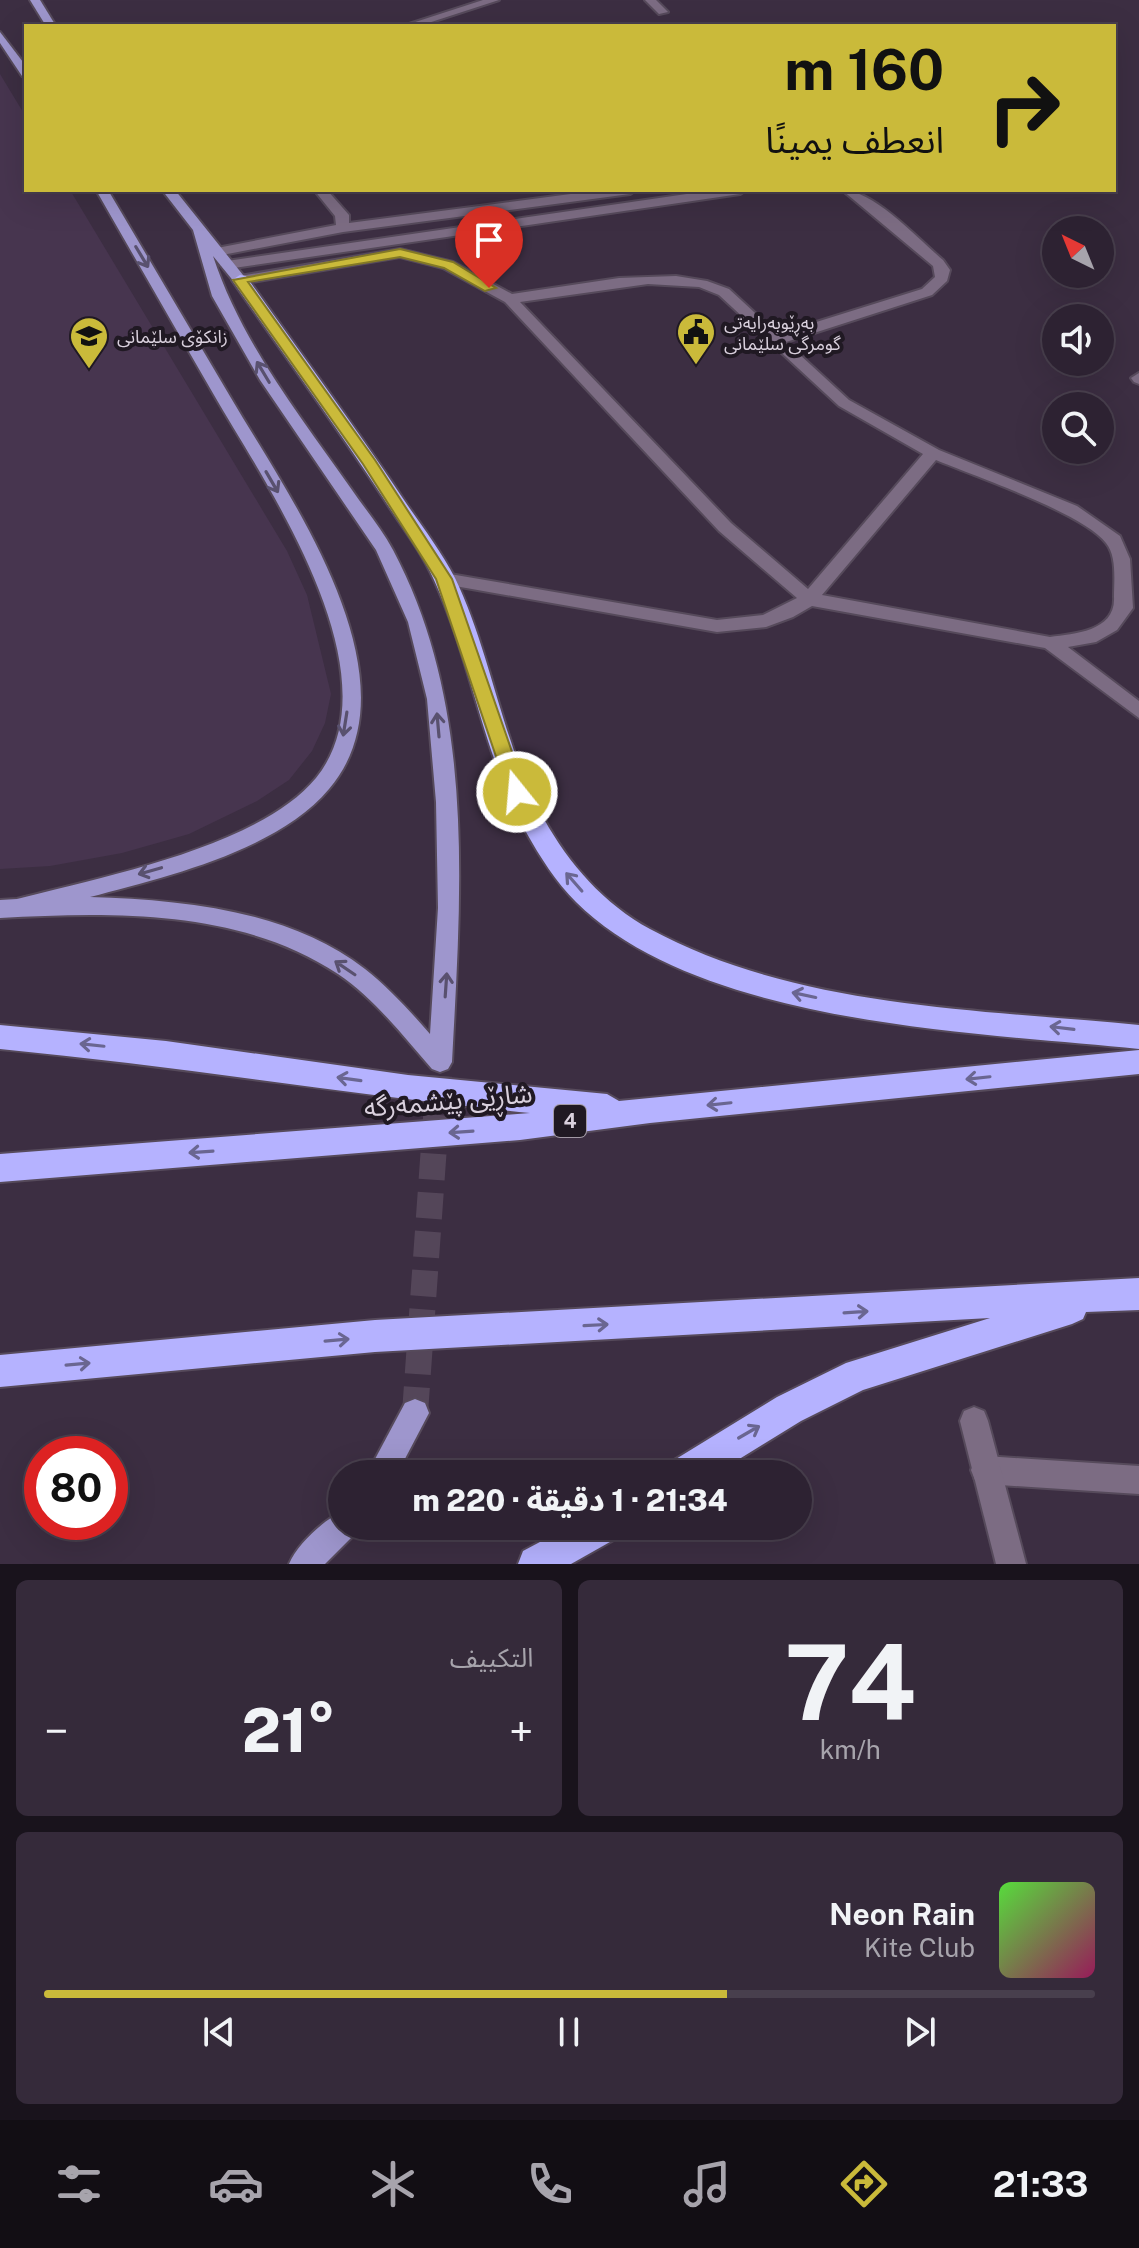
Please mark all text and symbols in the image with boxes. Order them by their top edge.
text: 160 m [784,37,944,103]
icon: right [972,56,1076,160]
text: انعطف يمينًا [765,119,944,161]
pin [455,206,523,288]
north arrow [1042,216,1114,288]
map controls [1042,216,1114,464]
icon: arrive [467,218,511,262]
one-way arrow [134,245,150,268]
button: sound [1042,304,1114,376]
public building icon: بەڕێوبەرایەتی گومرگی سلێمانی [675,311,717,366]
place label: بەڕێوبەرایەتی گومرگی سلێمانی [724,312,841,355]
school or university icon: زانکۆی سلێمانی [68,315,110,370]
place label: زانکۆی سلێمانی [117,326,228,348]
one-way arrow [255,361,271,384]
button: search [1042,392,1114,464]
one-way arrow [264,470,280,493]
one-way arrow [337,711,352,736]
one-way arrow [431,712,446,739]
position arrow [475,750,559,834]
one-way arrow [138,864,164,879]
one-way arrow [565,872,583,893]
one-way arrow [334,960,356,977]
one-way arrow [439,972,454,999]
one-way arrow [791,987,817,1002]
one-way arrow [1049,1020,1075,1035]
one-way arrow [79,1038,106,1053]
one-way arrow [337,1071,363,1086]
one-way arrow [965,1071,992,1086]
street label: شاڕێی پێشمەرگە [362,1077,534,1129]
one-way arrow [706,1096,733,1111]
road number: 4 [554,1105,586,1137]
one-way arrow [448,1125,475,1140]
one-way arrow [189,1145,215,1160]
one-way arrow [842,1304,869,1319]
one-way arrow [582,1317,609,1332]
one-way arrow [323,1332,350,1347]
one-way arrow [64,1356,91,1371]
one-way arrow [737,1424,760,1440]
speed limit sign: 80 [24,1436,128,1540]
text: 21:34 · 1 دقيقة · 220 m [412,1482,728,1518]
text: 74 [784,1621,916,1743]
text: التكييف [450,1642,534,1673]
text: 21° [242,1695,336,1766]
text: − [44,1705,68,1757]
text: + [509,1705,533,1757]
text: km/h [820,1734,881,1765]
text: Neon Rain [829,1896,975,1932]
text: Kite Club [864,1932,975,1963]
icon: previous [197,2010,241,2054]
icon: pause [547,2010,591,2054]
icon: next [898,2010,942,2054]
icon: filters [51,2156,107,2212]
icon: car [208,2156,264,2212]
icon: climate [365,2156,421,2212]
icon: phone [522,2156,578,2212]
icon: music [679,2156,735,2212]
icon: directions [836,2156,892,2212]
text: 21:33 [993,2163,1088,2205]

